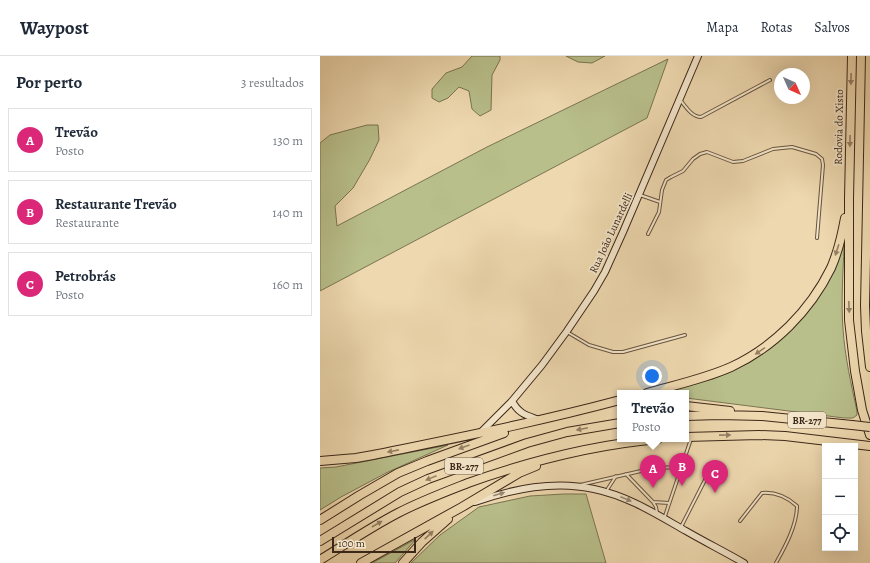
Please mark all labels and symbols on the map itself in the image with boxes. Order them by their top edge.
north arrow [774,68,810,104]
one-way arrow [848,73,855,85]
street label: Rodovia do Xisto [831,88,847,165]
one-way arrow [847,135,853,148]
street label: Rua João Lunardelli [586,190,636,276]
one-way arrow [834,244,840,256]
one-way arrow [846,301,852,314]
one-way arrow [754,347,765,355]
your location [642,366,662,386]
road number: BR-277 [788,412,826,428]
one-way arrow [575,427,588,433]
one-way arrow [719,432,732,438]
one-way arrow [458,444,470,450]
one-way arrow [386,448,399,454]
pin: B [669,453,695,486]
pin: A [640,455,666,488]
road number: BR-277 [445,458,483,474]
pin: C [702,460,728,493]
one-way arrow [425,475,437,481]
one-way arrow [492,491,505,497]
one-way arrow [620,496,632,502]
one-way arrow [371,521,383,528]
one-way arrow [425,531,434,540]
scale bar [332,535,416,554]

